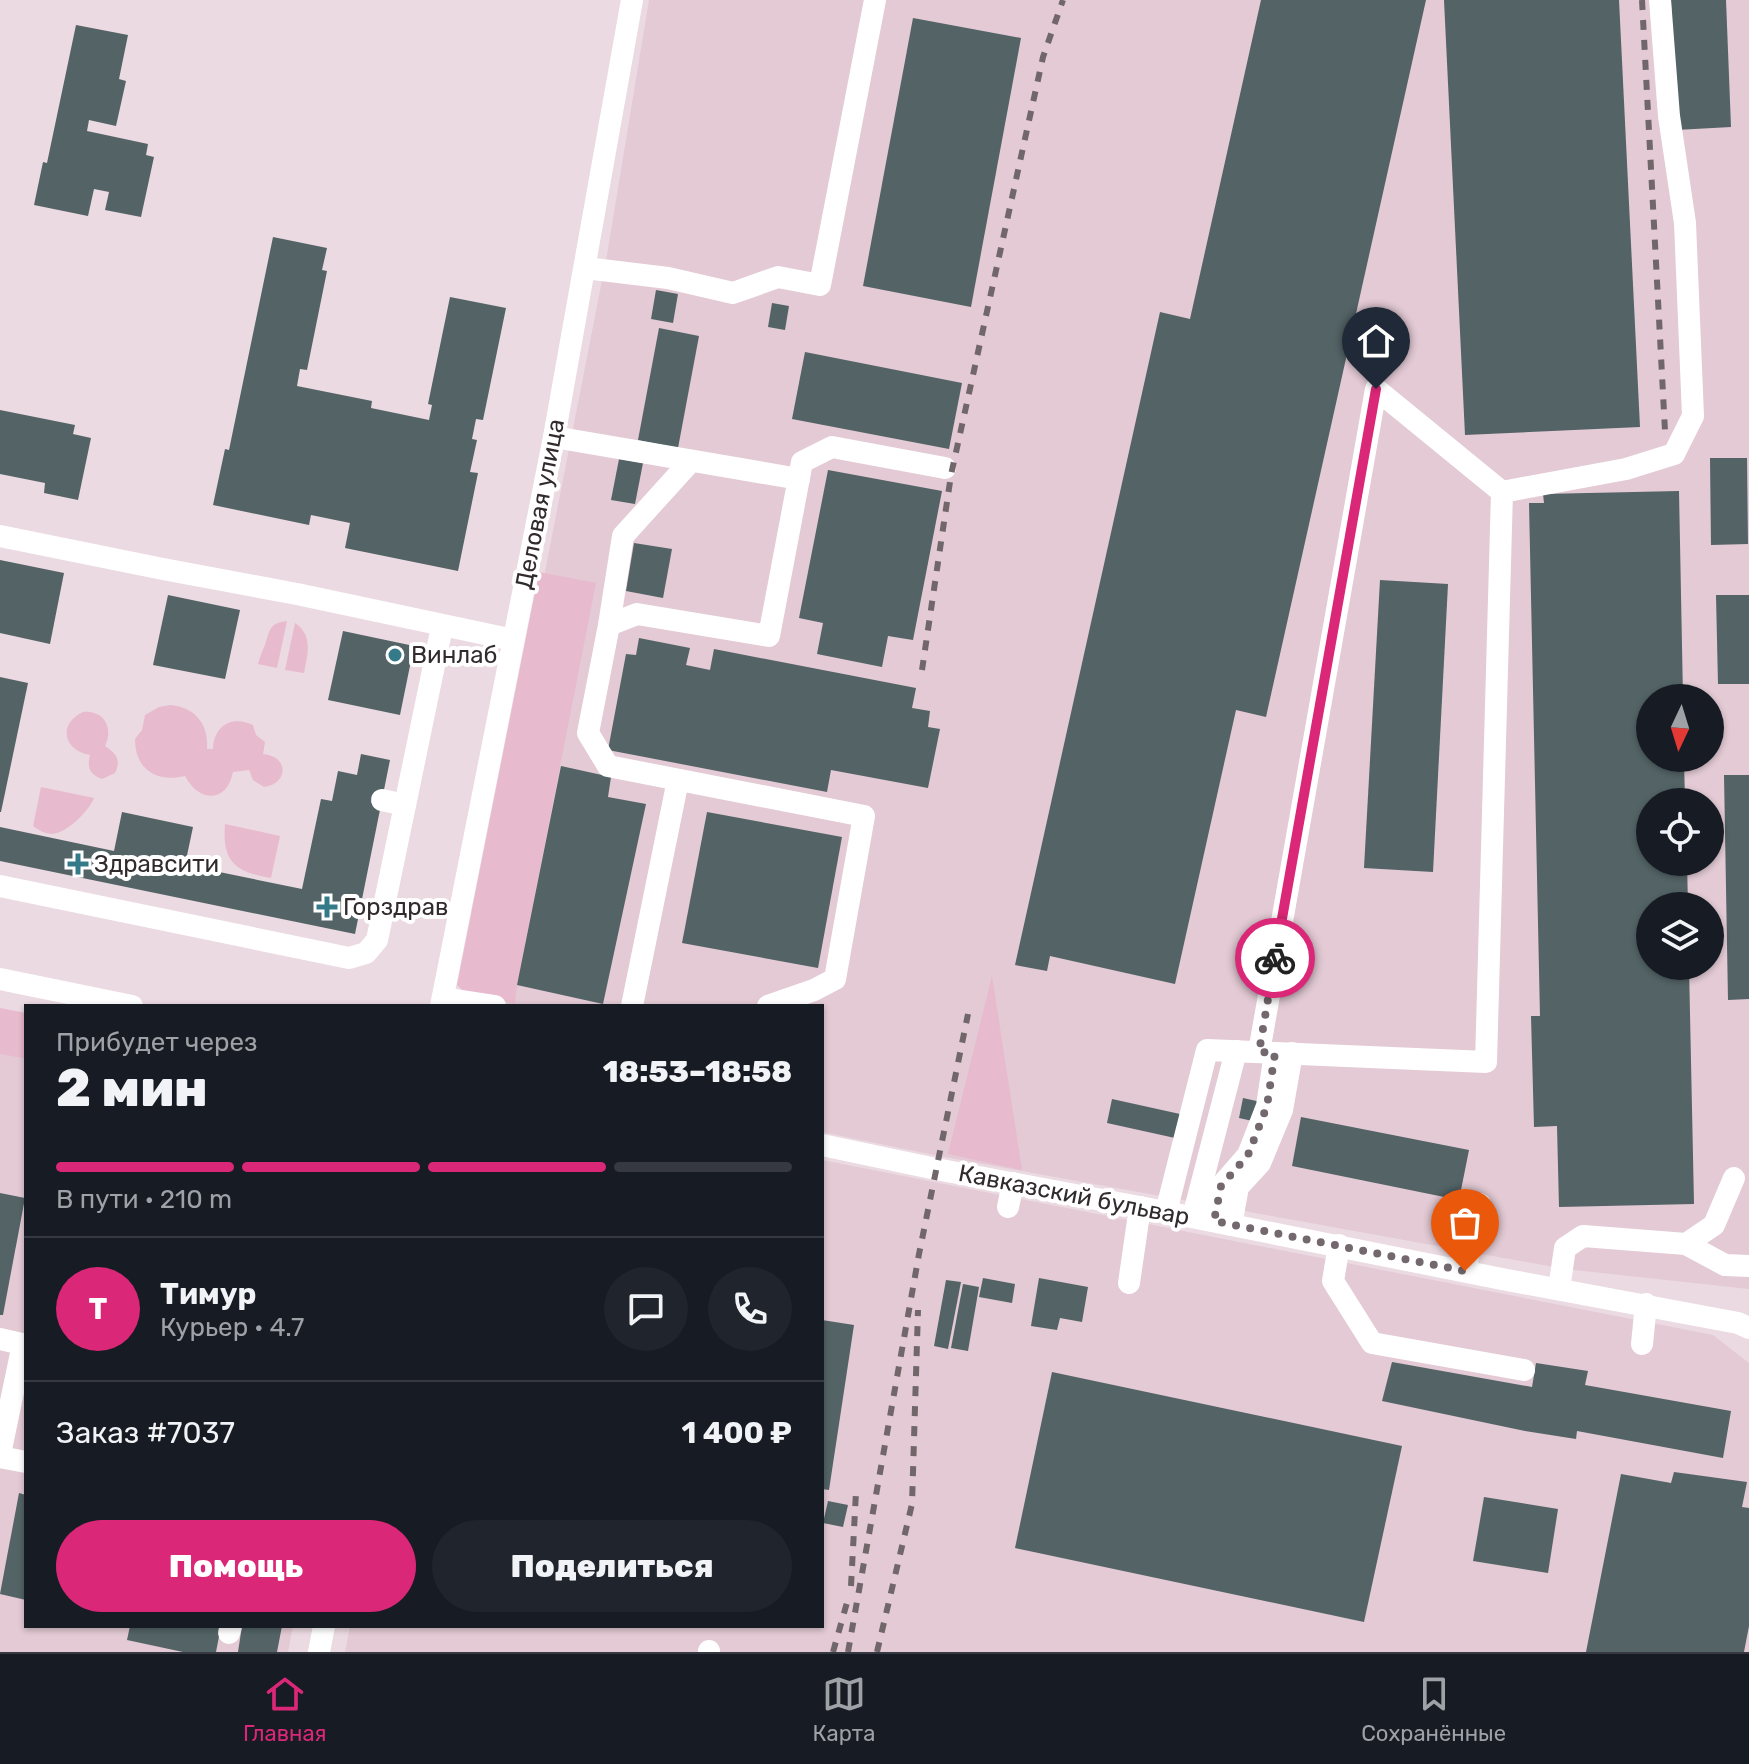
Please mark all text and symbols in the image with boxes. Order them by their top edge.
pin [1342,307,1410,389]
icon: home [1354,319,1398,363]
street label: Деловая улица [510,417,570,591]
place label: Винлаб [411,641,497,669]
marker: Винлаб [386,646,404,664]
north arrow [1636,684,1724,772]
map controls [1636,684,1724,980]
button: locate [1636,788,1724,876]
place label: Здравсити [94,850,219,878]
marker: Здравсити [69,855,87,873]
button: layers [1636,892,1724,980]
place label: Горздрав [343,893,448,921]
marker: Горздрав [318,898,336,916]
courier [1235,918,1315,998]
icon: bike [1253,936,1297,980]
text: Прибудет через [56,1027,257,1058]
text: 18:53–18:58 [603,1054,792,1090]
text: 2 мин [56,1057,208,1119]
street label: Кавказский бульвар [956,1159,1192,1231]
text: В пути · 210 m [56,1184,232,1215]
pin [1431,1189,1499,1271]
icon: bag [1443,1201,1487,1245]
button: chat [604,1267,688,1351]
button: phone [708,1267,792,1351]
text: Тимур [160,1276,256,1312]
text: Т [89,1291,107,1327]
text: Курьер · 4.7 [160,1312,304,1343]
text: Заказ #7037 [56,1415,235,1451]
text: 1 400 ₽ [681,1415,792,1451]
button: Помощь [56,1520,416,1612]
button: Поделиться [432,1520,792,1612]
tab: Главная [243,1672,327,1747]
tab: Карта [813,1672,875,1747]
tab: Сохранённые [1361,1672,1506,1747]

